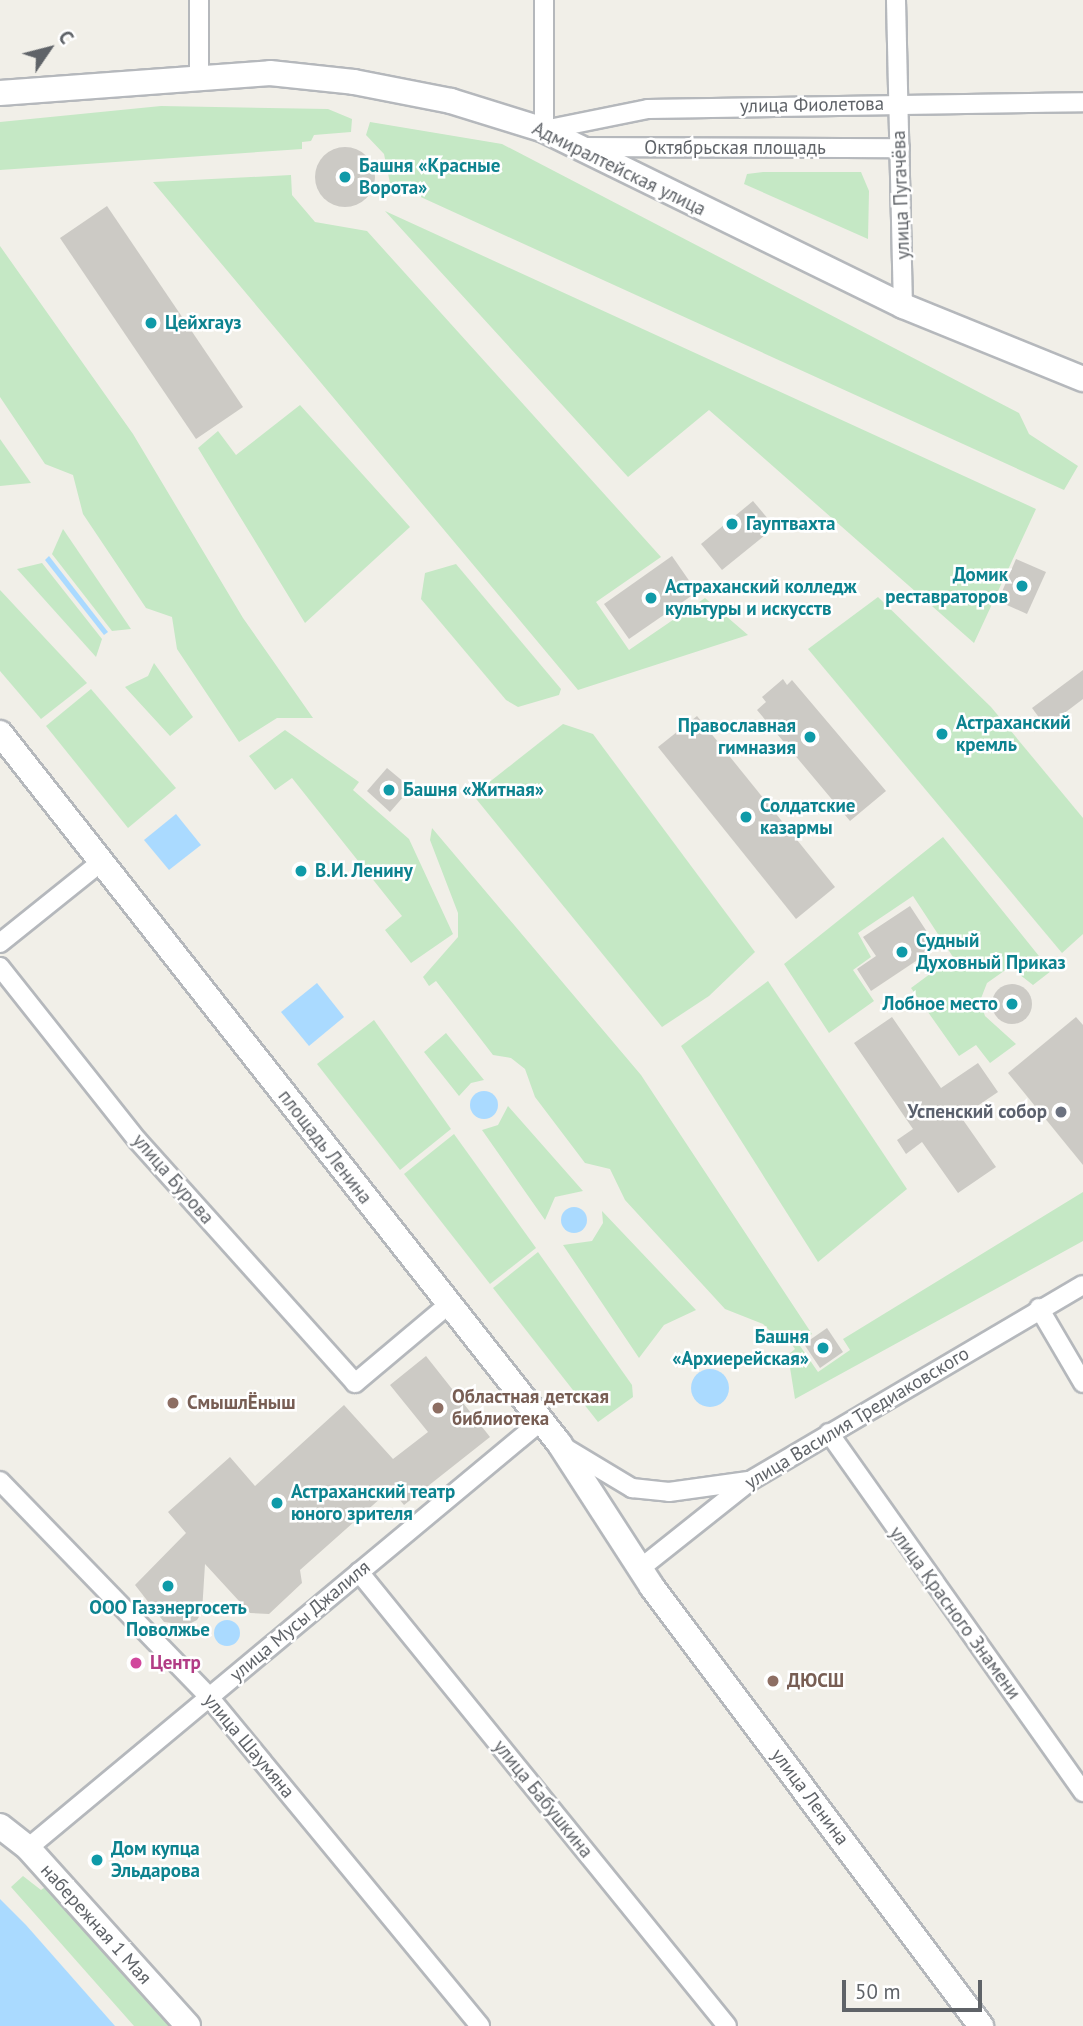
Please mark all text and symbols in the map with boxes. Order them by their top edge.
north arrow [14,14,84,84]
text: С [53,26,79,48]
street label: улица Фиолетова [740,92,884,118]
street label: Адмиралтейская улица [529,117,709,221]
street label: улица Пугачёва [887,130,915,260]
street label: Октябрьская площадь [644,137,826,159]
place label: Башня «Красные Ворота» [359,155,500,199]
marker: Башня «Красные Ворота» [337,169,353,185]
place label: Цейхгауз [165,312,241,334]
marker: Цейхгауз [143,315,159,331]
place label: Гауптвахта [746,513,835,535]
marker: Гауптвахта [724,516,740,532]
place label: Домик реставраторов [885,564,1008,608]
place label: Астраханский колледж культуры и искусств [665,576,857,620]
marker: Домик реставраторов [1014,578,1030,594]
marker: Астраханский колледж культуры и искусств [643,590,659,606]
place label: Астраханский кремль [956,712,1071,756]
place label: Православная гимназия [678,715,796,759]
marker: Астраханский кремль [934,726,950,742]
marker: Православная гимназия [802,729,818,745]
place label: Башня «Житная» [403,779,544,801]
marker: Башня «Житная» [381,782,397,798]
place label: Солдатские казармы [760,795,855,839]
marker: Солдатские казармы [738,809,754,825]
place label: В.И. Ленину [315,860,414,882]
marker: В.И. Ленину [293,863,309,879]
place label: Судный Духовный Приказ [916,930,1066,974]
marker: Судный Духовный Приказ [894,944,910,960]
place label: Лобное место [883,993,998,1015]
marker: Лобное место [1004,996,1020,1012]
street label: площадь Ленина [273,1085,377,1209]
place label: Успенский собор [908,1101,1047,1123]
marker: Успенский собор [1053,1104,1069,1120]
street label: улица Бурова [128,1129,218,1229]
place label: Башня «Архиерейская» [672,1326,809,1370]
marker: Башня «Архиерейская» [815,1340,831,1356]
street label: улица Василия Тредиаковского [741,1342,973,1494]
place label: Областная детская библиотека [452,1386,609,1430]
place label: СмышлЁныш [187,1392,296,1414]
marker: СмышлЁныш [165,1395,181,1411]
marker: Областная детская библиотека [430,1400,446,1416]
place label: Астраханский театр юного зрителя [291,1481,456,1525]
marker: Астраханский театр юного зрителя [269,1495,285,1511]
street label: улица Красного Знамени [885,1522,1025,1704]
street label: улица Мусы Джалиля [225,1556,375,1686]
marker: ООО Газэнергосеть Поволжье [160,1578,176,1594]
place label: ООО Газэнергосеть Поволжье [89,1597,247,1641]
place label: Центр [150,1652,201,1674]
marker: Центр [128,1655,144,1671]
place label: ДЮСШ [787,1670,844,1692]
marker: ДЮСШ [765,1673,781,1689]
street label: улица Шаумяна [199,1689,299,1803]
street label: улица Бабушкина [488,1735,598,1863]
street label: улица Ленина [766,1744,854,1850]
place label: Дом купца Эльдарова [111,1838,200,1882]
marker: Дом купца Эльдарова [89,1852,105,1868]
street label: набережная 1 Мая [36,1859,156,1989]
scale bar [845,1966,985,2010]
text: 50 m [855,1978,901,2005]

